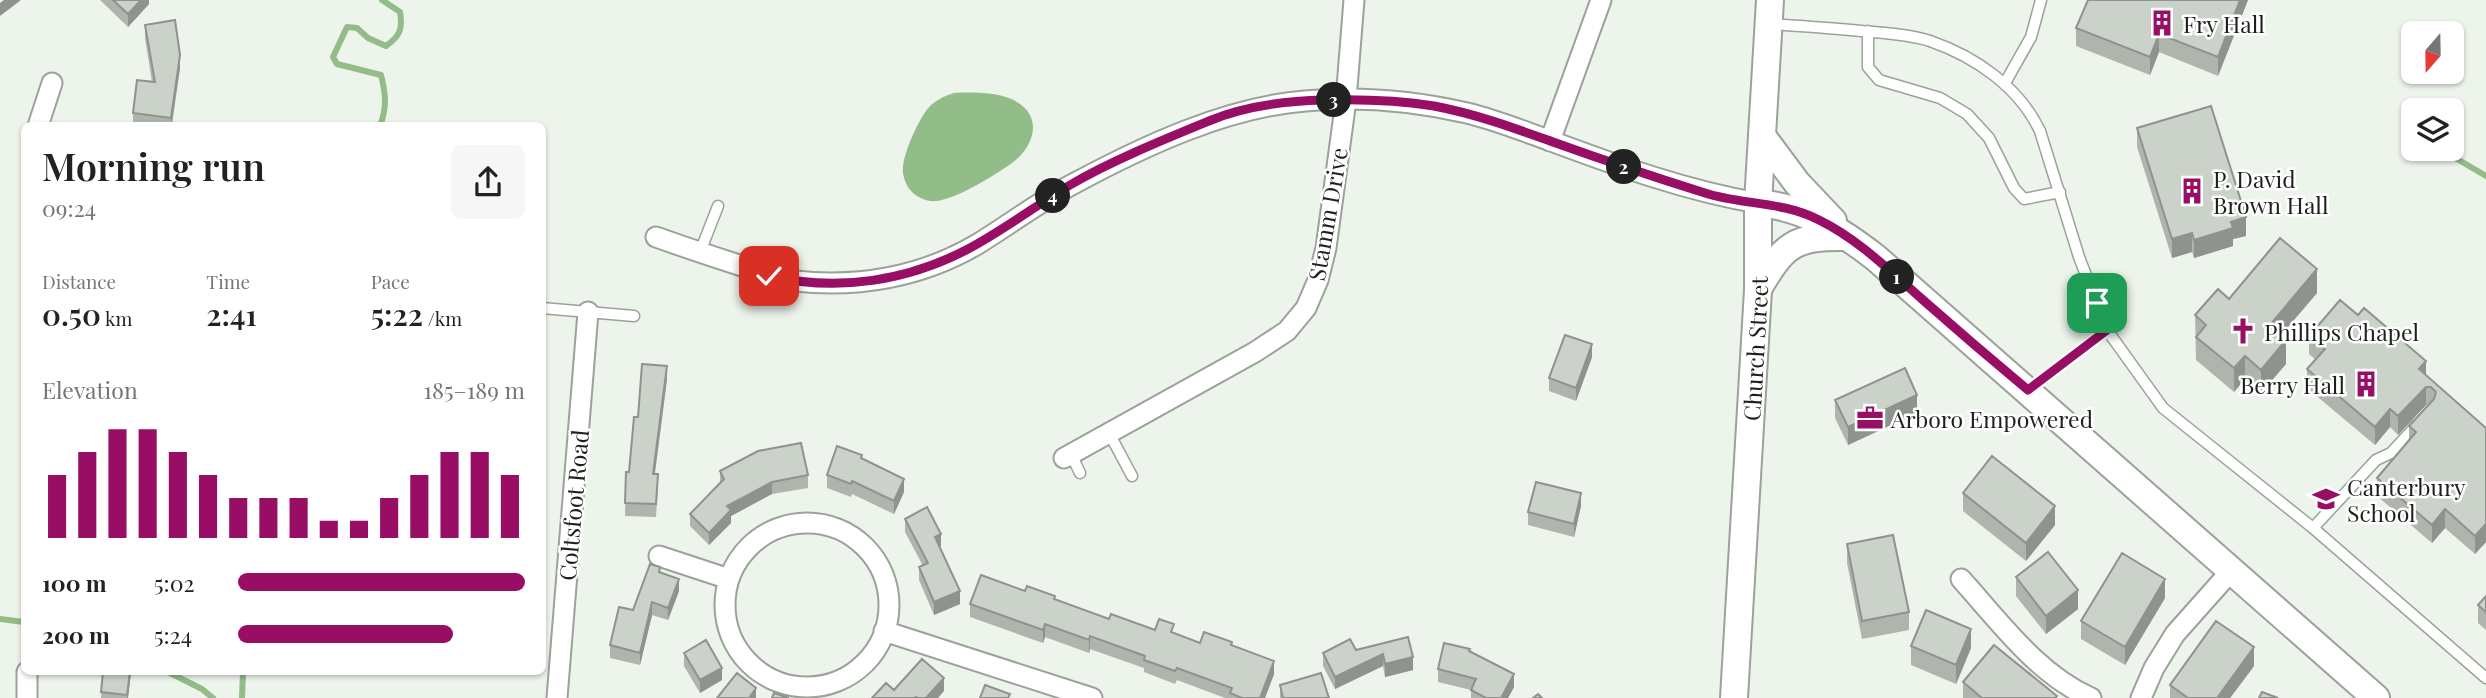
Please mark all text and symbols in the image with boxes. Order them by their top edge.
building icon: Fry Hall [2147,8,2177,38]
place label: Fry Hall [2183,8,2265,39]
north arrow [2401,21,2464,84]
map controls [2401,21,2464,161]
pin: 3 [1316,82,1352,118]
text: 3 [1329,86,1338,112]
button: layers [2401,98,2464,161]
text: Morning run [42,140,265,191]
button: share [451,145,525,219]
street label: Stamm Drive [1300,145,1354,283]
pin: 2 [1606,150,1642,184]
text: 2 [1619,153,1628,179]
place label: P. David Brown Hall [2213,163,2329,220]
building icon: P. David Brown Hall [2177,176,2207,206]
pin: 4 [1036,178,1070,214]
text: 4 [1047,182,1058,208]
text: 09:24 [42,192,96,223]
pin [739,246,799,306]
icon: check [750,257,788,295]
pin: 1 [1880,260,1914,294]
text: 1 [1893,263,1900,289]
text: Distance [42,268,116,294]
text: Time [206,268,250,294]
text: Pace [371,268,410,294]
pin [2067,273,2127,333]
street label: Church Street [1735,275,1774,422]
icon: arrive [2078,284,2116,322]
text: 0.50 [42,294,101,334]
text: 2:41 [206,294,257,334]
text: 5:22 [371,294,423,334]
text: km [101,305,132,331]
text: /km [423,305,462,331]
church icon: Phillips Chapel [2228,316,2258,346]
place label: Phillips Chapel [2264,316,2420,347]
place label: Berry Hall [2240,369,2345,400]
building icon: Berry Hall [2351,369,2381,399]
text: Elevation [42,374,138,405]
text: 185–189 m [424,374,525,405]
office icon: Arboro Empowered [1855,403,1885,433]
place label: Arboro Empowered [1890,403,2093,434]
street label: Coltsfoot Road [551,428,595,582]
place label: Canterbury School [2347,471,2466,528]
school or university icon: Canterbury School [2311,484,2341,514]
text: 100 m [42,567,107,598]
text: 5:02 [154,567,194,598]
text: 200 m [42,619,110,650]
text: 5:24 [154,619,192,650]

